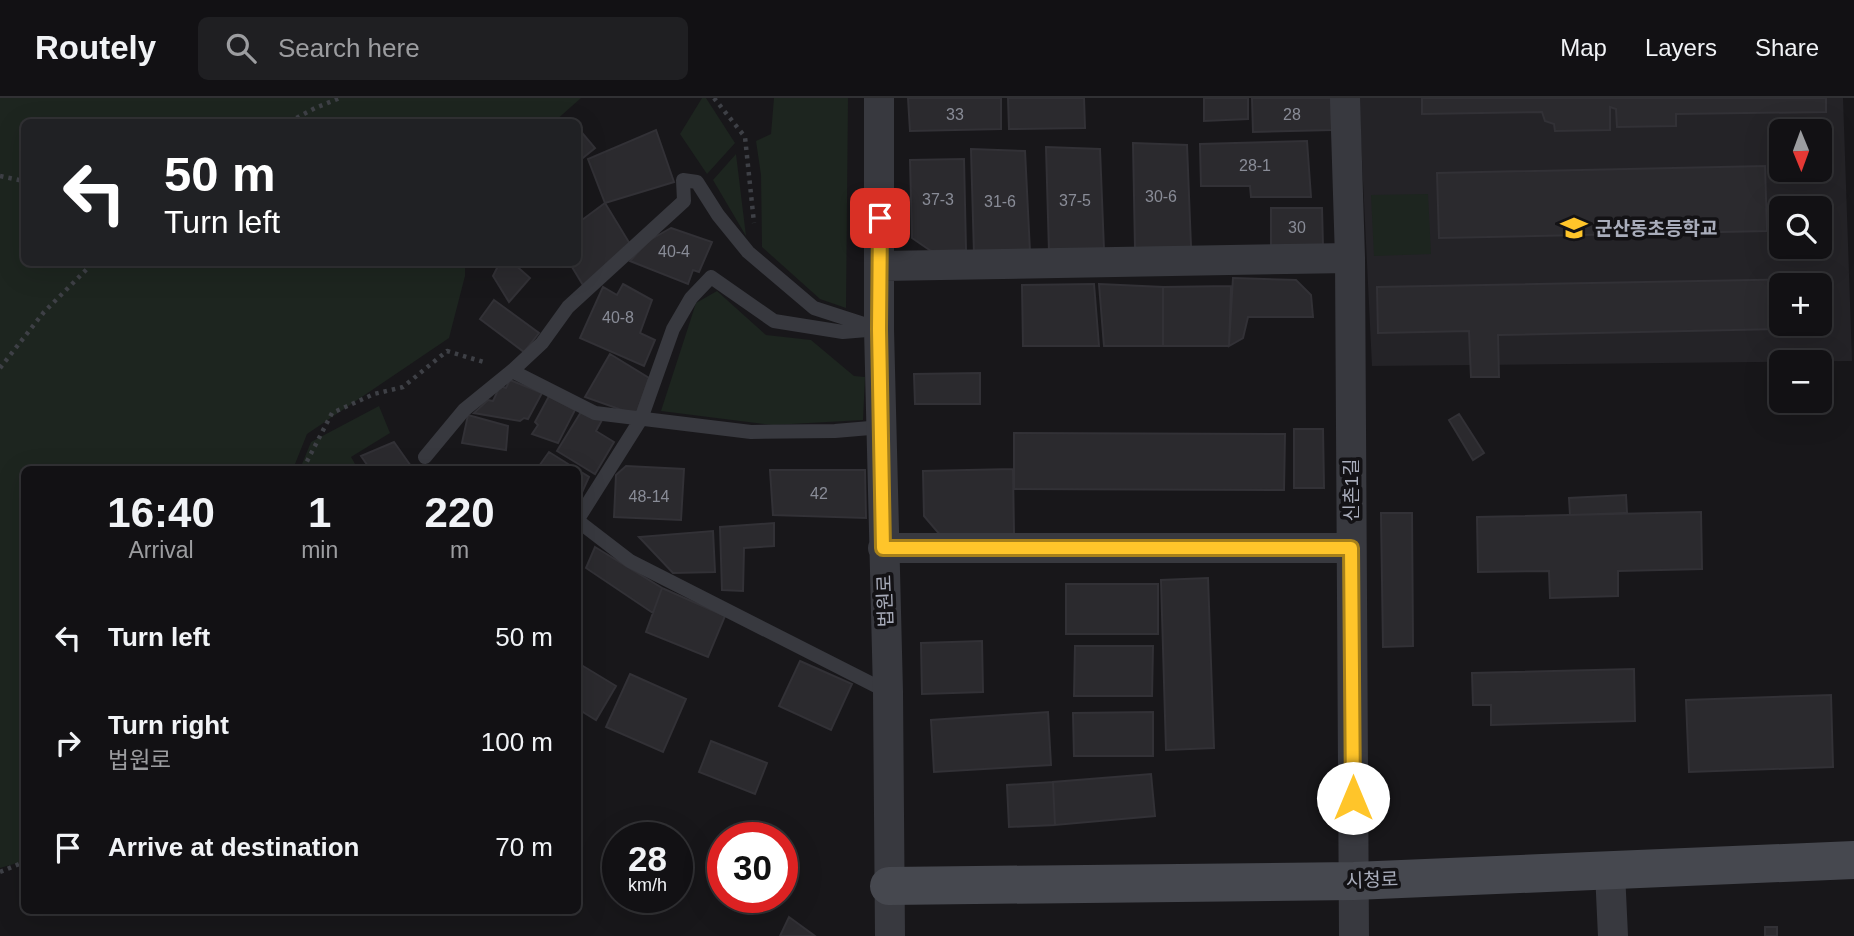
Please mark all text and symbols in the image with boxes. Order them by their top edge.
search box [198,17,688,80]
text: Routely [35,29,156,66]
icon: search [222,29,260,67]
text: Search here [278,33,420,63]
text: Map [1560,34,1607,61]
text: Layers [1645,34,1717,61]
text: Share [1755,34,1819,61]
house number: 33 [946,106,964,123]
house number: 28 [1283,106,1301,123]
north arrow [1769,119,1832,182]
map controls [1769,119,1832,413]
icon: left [49,147,140,238]
text: 50 m [164,147,276,201]
house number: 28-1 [1239,157,1271,174]
pin [850,188,910,248]
house number: 30-6 [1145,188,1177,205]
house number: 37-3 [922,191,954,208]
house number: 37-5 [1059,192,1091,209]
house number: 31-6 [984,193,1016,210]
button: search [1769,196,1832,259]
icon: arrive [861,199,899,237]
text: Turn left [164,204,280,240]
school or university icon: 군산동초등학교 [1559,213,1589,243]
place label: 군산동초등학교 [1595,218,1717,239]
house number: 30 [1288,219,1306,236]
house number: 40-4 [658,243,690,260]
button: + [1769,273,1832,336]
house number: 40-8 [602,309,634,326]
button: − [1769,350,1832,413]
street label: 신촌1길 [1341,458,1362,522]
house number: 42 [810,485,828,502]
house number: 48-14 [629,488,670,505]
text: 16:40 [107,489,215,536]
text: 1 [308,489,331,536]
text: 220 [425,489,495,536]
text: Arrival [128,537,194,563]
text: min [301,537,338,563]
text: m [450,537,469,563]
street label: 법원로 [874,574,896,628]
icon: left [49,619,87,657]
text: Turn left [108,622,210,652]
text: 50 m [495,622,553,652]
text: Turn right [108,710,229,740]
icon: right [49,724,87,762]
text: 100 m [481,727,553,757]
text: 법원로 [108,747,171,773]
position arrow [1316,761,1390,835]
speed limit sign: 30 [707,822,798,913]
icon: arrive [49,829,87,867]
text: Arrive at destination [108,832,359,862]
text: 70 m [495,832,553,862]
text: 28 [628,839,667,878]
street label: 시청로 [1345,869,1399,891]
text: km/h [628,875,667,895]

